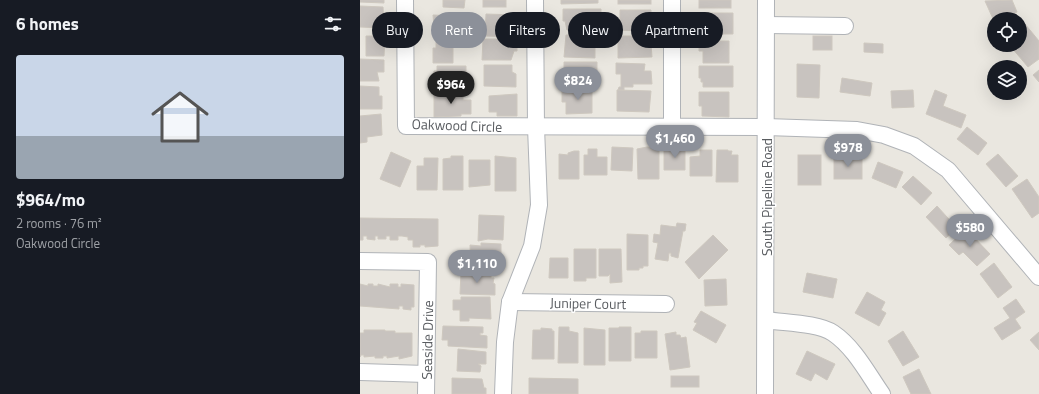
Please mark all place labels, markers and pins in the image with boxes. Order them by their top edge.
pin: $824 [554,67,602,101]
pin: $964 [427,71,475,105]
pin: $1,460 [642,125,708,159]
pin: $978 [824,134,872,168]
pin: $580 [946,214,994,248]
pin: $1,110 [444,250,510,284]

